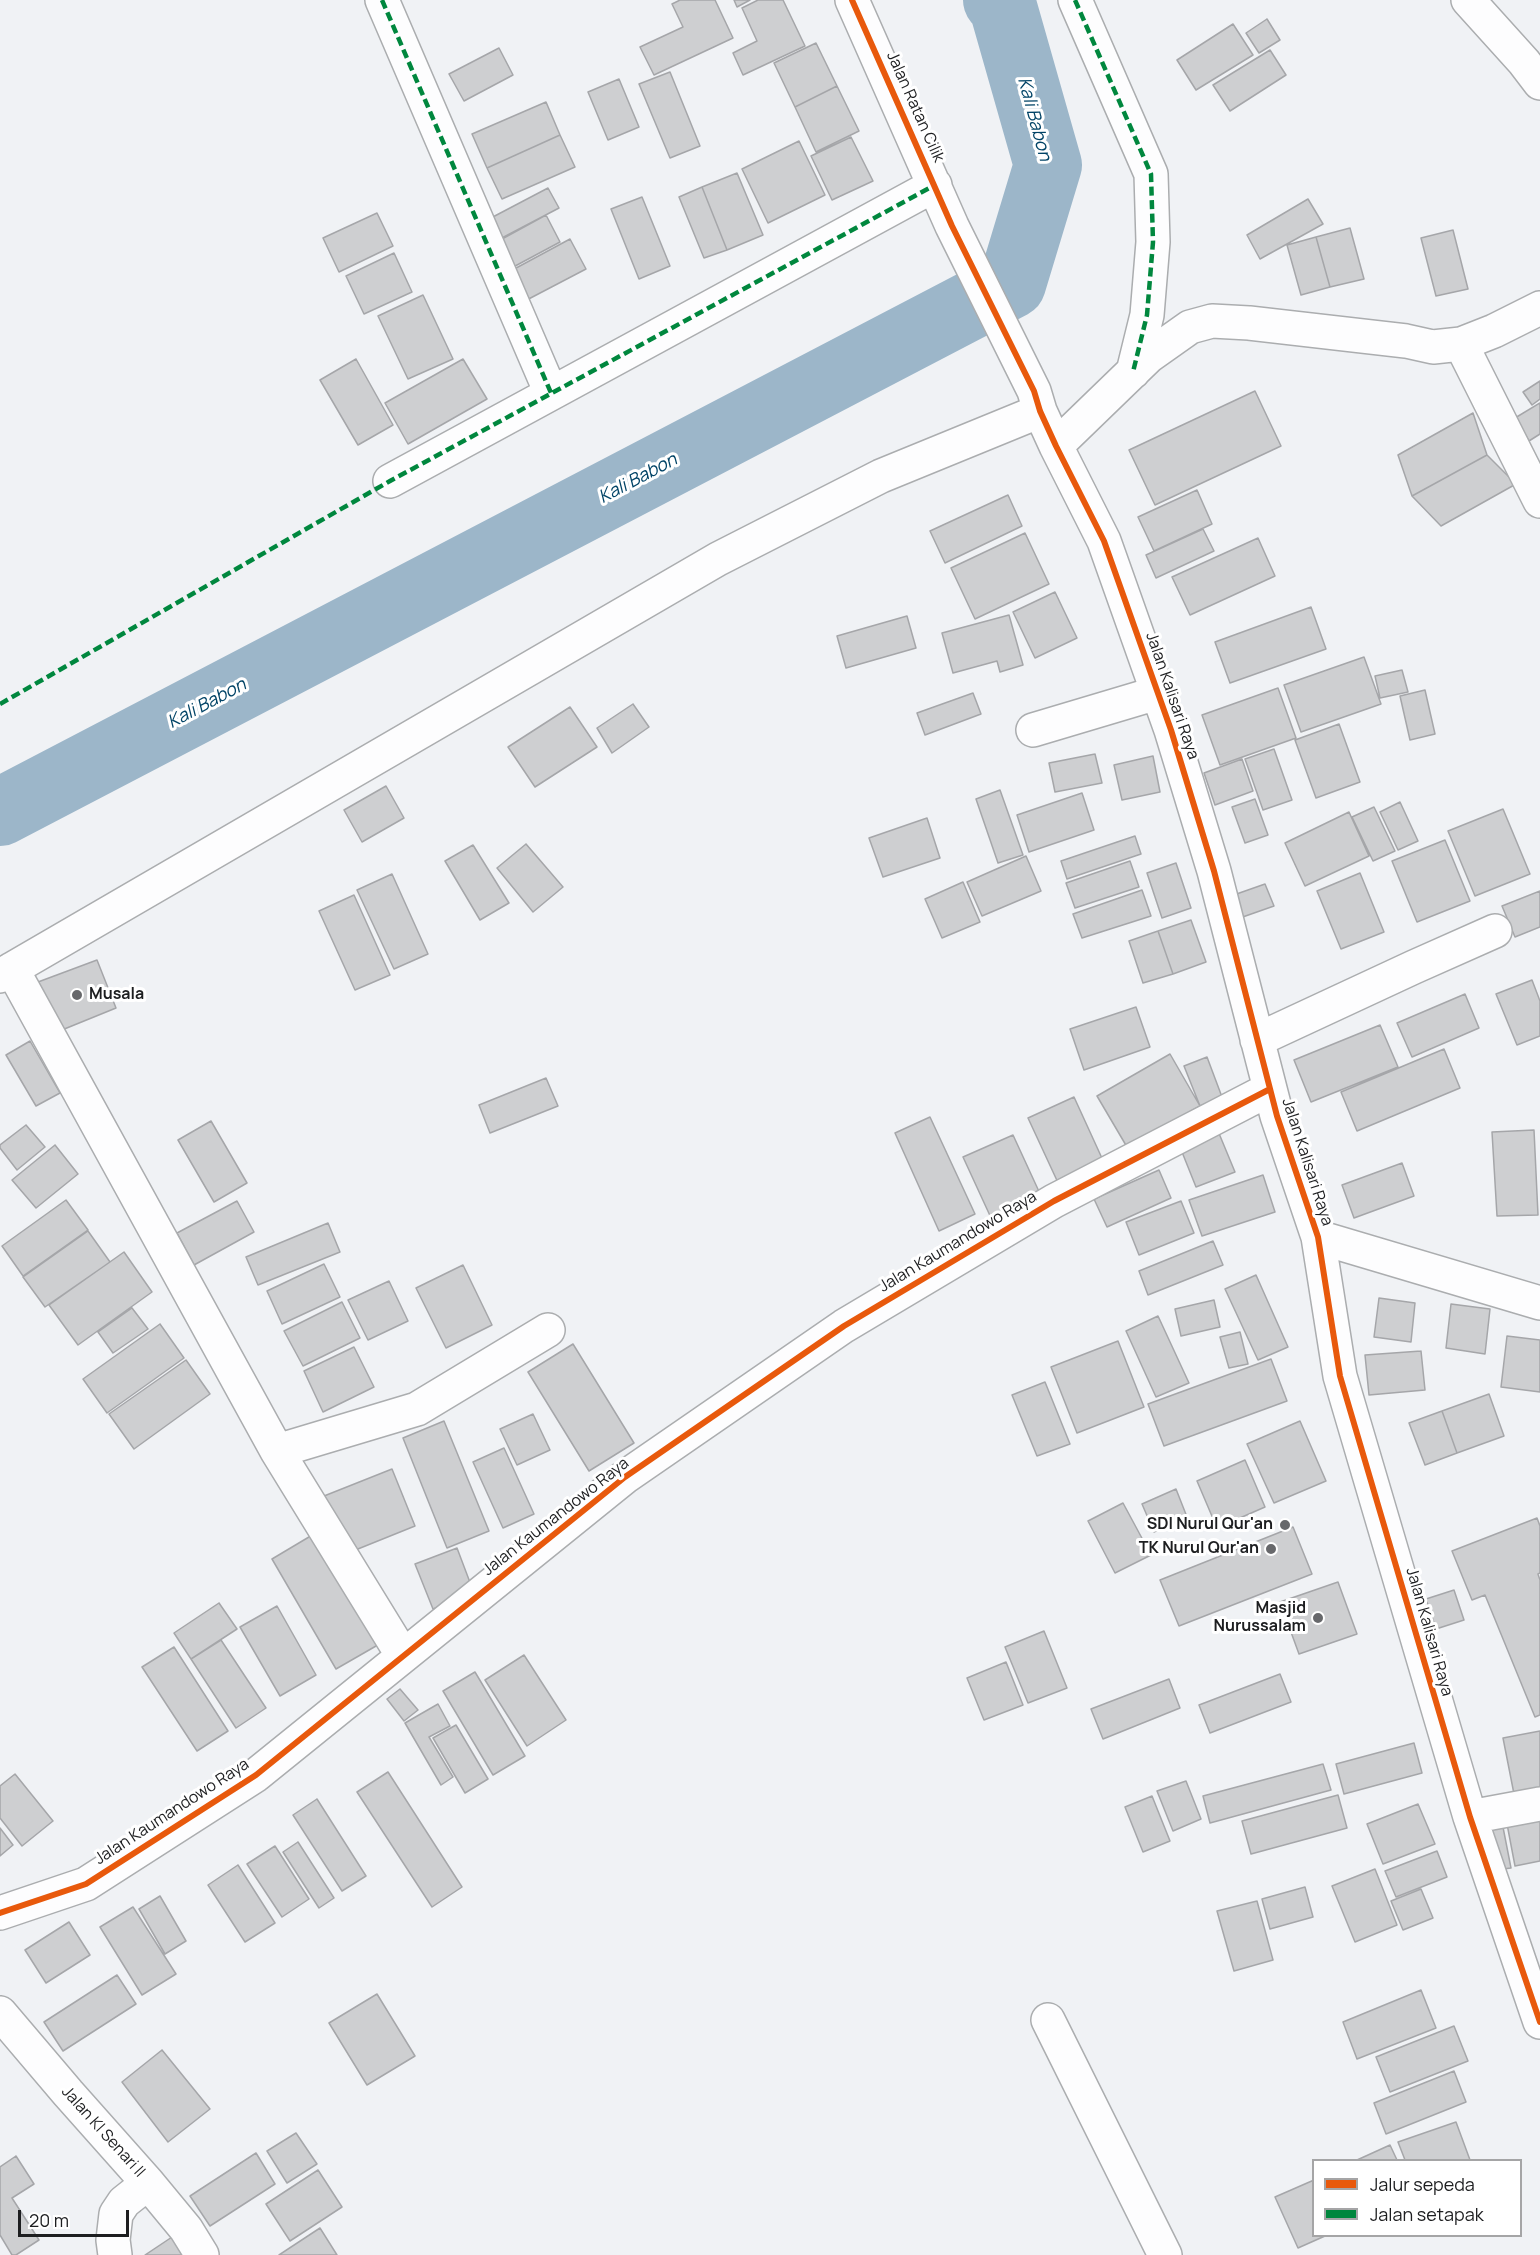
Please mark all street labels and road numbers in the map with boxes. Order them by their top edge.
street label: Jalan Ratan Cilik [882,49,948,165]
street label: Jalan Kalisari Raya [1141,630,1203,762]
street label: Jalan Kalisari Raya [1277,1096,1337,1228]
street label: Jalan Kaumandowo Raya [876,1187,1040,1297]
street label: Jalan Kaumandowo Raya [479,1454,633,1580]
street label: Jalan Kalisari Raya [1401,1565,1457,1699]
street label: Jalan Kaumandowo Raya [91,1755,253,1869]
street label: Jalan KI Senari II [57,2083,149,2181]

